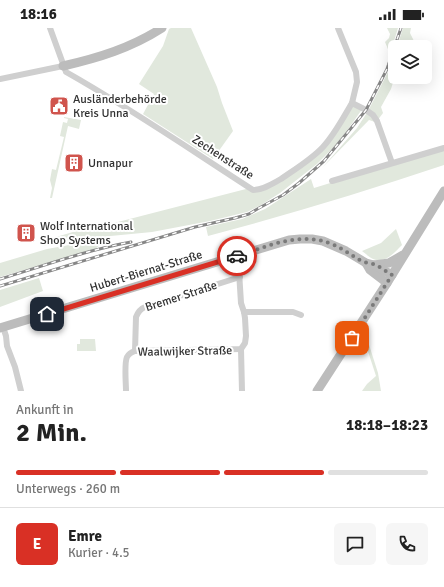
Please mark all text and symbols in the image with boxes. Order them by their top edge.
text: 18:16 [20,5,57,23]
map controls [388,40,432,84]
button: layers [388,40,432,84]
place label: Ausländerbehörde Kreis Unna [73,92,167,121]
public building icon: Ausländerbehörde Kreis Unna [48,95,70,117]
street label: Zechenstraße [189,132,256,183]
building icon: Unnapur [63,152,85,174]
place label: Unnapur [88,156,133,171]
place label: Wolf International Shop Systems [40,219,134,248]
building icon: Wolf International Shop Systems [15,222,37,244]
courier [217,236,257,276]
icon: car [226,245,248,267]
street label: Hubert-Biernat-Straße [88,247,204,296]
street label: Bremer Straße [143,278,219,315]
pin [30,297,64,331]
icon: home [36,303,58,325]
pin [335,321,369,355]
icon: bag [341,327,363,349]
street label: Waalwijker Straße [138,343,232,360]
text: Ankunft in [16,402,74,418]
text: 18:18–18:23 [346,416,428,434]
text: 2 Min. [16,417,87,449]
text: Unterwegs · 260 m [16,481,120,497]
button: chat [334,523,376,565]
button: phone [386,523,428,565]
text: Emre [68,527,102,545]
text: E [33,535,41,553]
text: Kurier · 4.5 [68,545,130,561]

